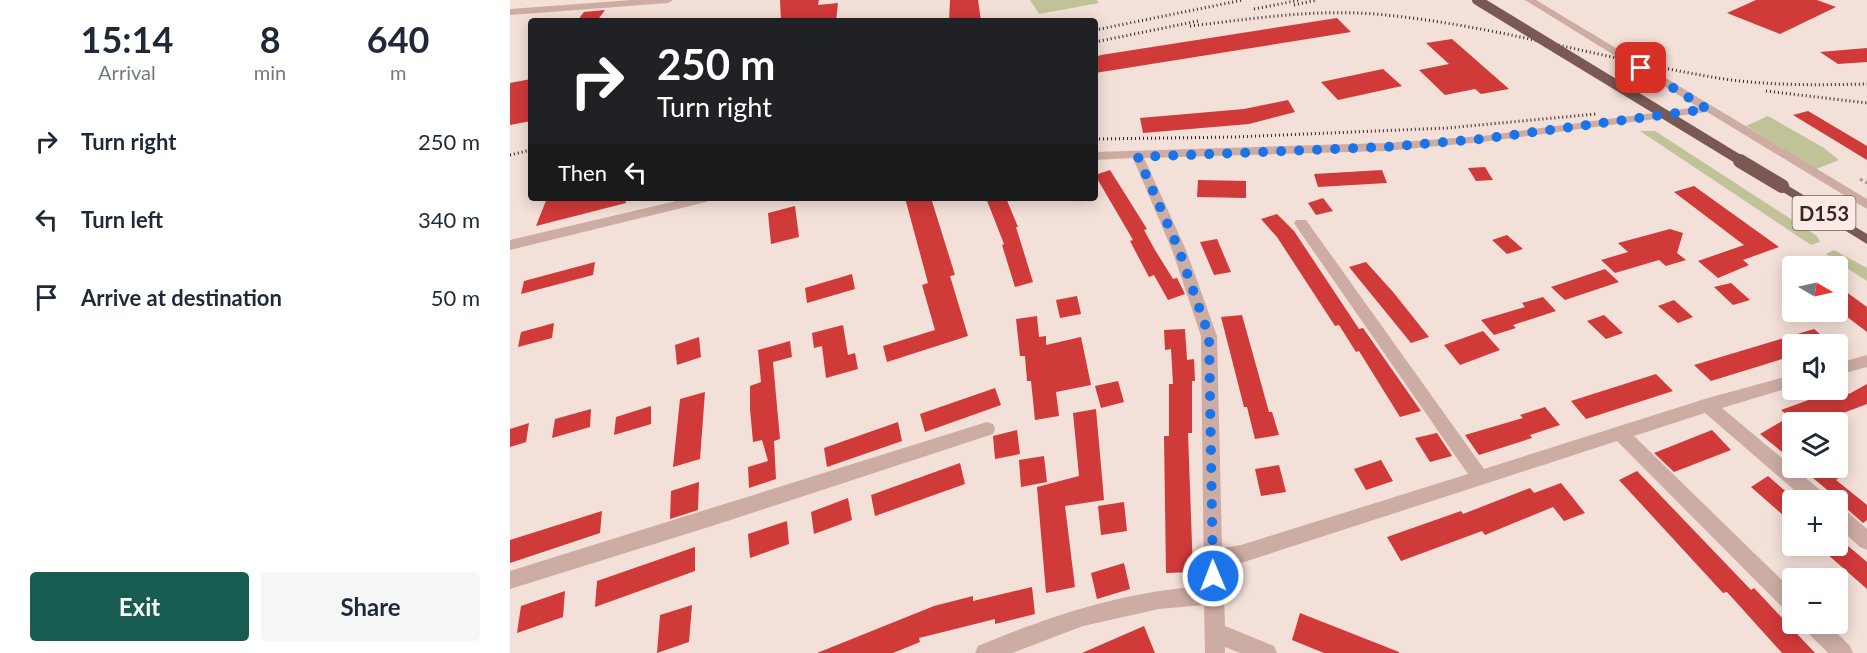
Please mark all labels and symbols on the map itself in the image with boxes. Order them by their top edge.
pin [1615,42,1666,93]
road number: D153 [1792,196,1856,230]
north arrow [1782,256,1848,322]
position arrow [1181,544,1245,608]

